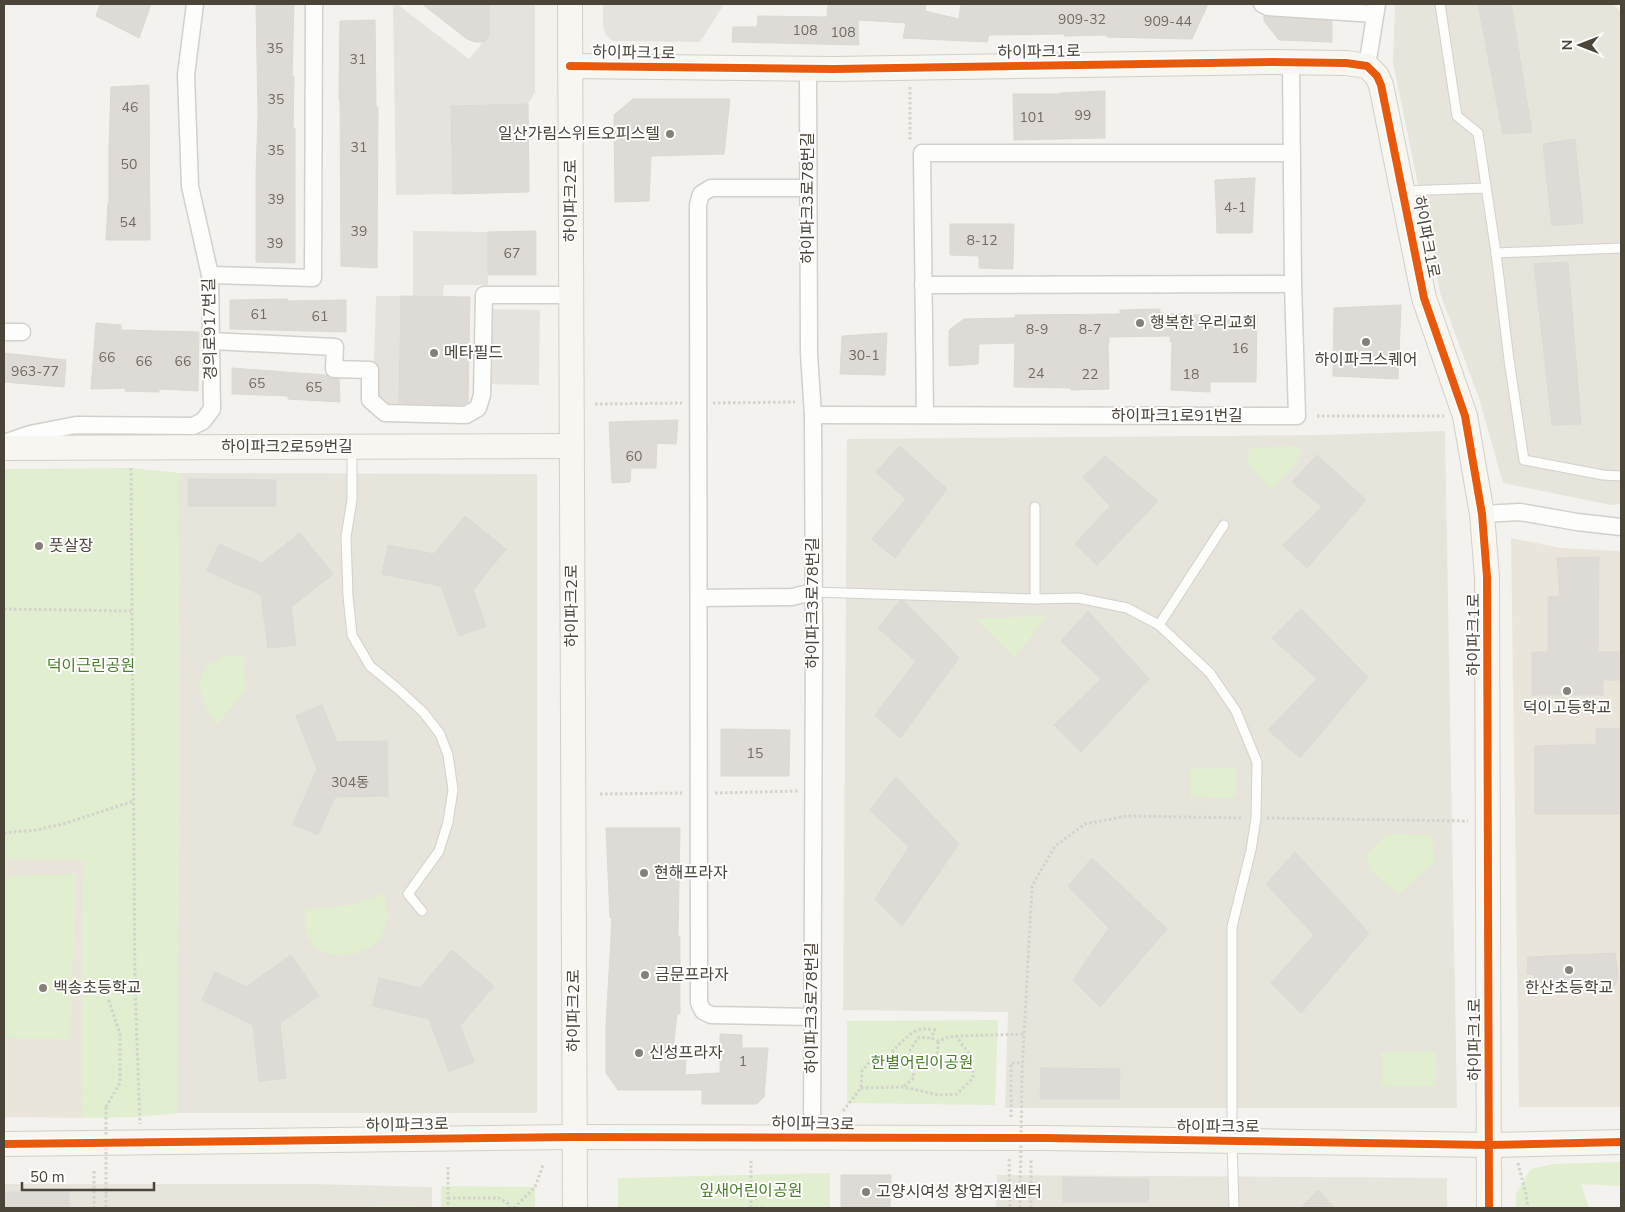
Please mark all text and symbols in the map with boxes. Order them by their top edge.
house number: 909-32 [1058,10,1106,29]
house number: 909-44 [1144,12,1192,31]
north arrow [1555,20,1605,70]
house number: 108 [792,21,818,40]
house number: 108 [830,23,856,42]
house number: 35 [267,39,283,58]
street label: 하이파크1로 [997,40,1081,64]
text: N [1558,40,1577,50]
street label: 하이파크1로 [592,41,676,65]
house number: 31 [350,50,366,69]
house number: 35 [268,90,284,109]
house number: 46 [122,98,138,117]
house number: 99 [1075,106,1091,125]
house number: 101 [1019,108,1045,127]
place label: 일산가림스위트오피스텔 [498,123,660,145]
marker: 일산가림스위트오피스텔 [664,128,676,140]
street label: 하이파크3로78번길 [797,132,819,264]
house number: 31 [351,138,367,157]
house number: 35 [268,141,284,160]
house number: 50 [121,155,137,174]
street label: 하이파크2로 [560,159,582,243]
house number: 39 [268,190,284,209]
street label: 하이파크1로 [1407,194,1445,280]
house number: 4-1 [1224,198,1246,217]
house number: 54 [120,213,136,232]
house number: 39 [351,222,367,241]
house number: 8-12 [966,231,998,250]
house number: 39 [267,234,283,253]
house number: 67 [504,244,520,263]
street label: 경의로917번길 [198,278,222,380]
house number: 61 [251,305,267,324]
house number: 61 [312,307,328,326]
place label: 행복한 우리교회 [1150,312,1257,334]
marker: 행복한 우리교회 [1134,317,1146,329]
house number: 8-9 [1026,320,1048,339]
house number: 8-7 [1079,320,1101,339]
marker: 하이파크스퀘어 [1360,336,1372,348]
house number: 16 [1232,339,1248,358]
place label: 메타필드 [444,342,503,364]
house number: 30-1 [848,346,880,365]
marker: 메타필드 [428,347,440,359]
house number: 66 [99,348,115,367]
place label: 하이파크스퀘어 [1314,349,1418,371]
house number: 66 [136,352,152,371]
house number: 66 [175,352,191,371]
house number: 963-77 [11,362,59,381]
house number: 24 [1028,364,1044,383]
house number: 22 [1082,365,1098,384]
house number: 18 [1183,365,1199,384]
house number: 65 [249,374,265,393]
house number: 65 [306,378,322,397]
street label: 하이파크1로91번길 [1111,405,1243,427]
street label: 하이파크2로59번길 [221,436,353,458]
house number: 60 [626,447,642,466]
place label: 풋살장 [49,535,93,557]
street label: 하이파크3로78번길 [802,537,824,669]
marker: 풋살장 [33,540,45,552]
street label: 하이파크2로 [561,564,583,648]
street label: 하이파크1로 [1463,593,1485,677]
park label: 덕이근린공원 [47,655,135,677]
marker: 덕이고등학교 [1561,685,1573,697]
place label: 덕이고등학교 [1523,697,1611,719]
house number: 15 [747,744,763,763]
house number: 304동 [331,773,369,792]
place label: 현해프라자 [654,862,728,884]
marker: 현해프라자 [638,867,650,879]
street label: 하이파크3로78번길 [801,942,823,1074]
place label: 금문프라자 [655,964,729,986]
marker: 한산초등학교 [1563,964,1575,976]
street label: 하이파크2로 [563,969,585,1053]
marker: 금문프라자 [639,969,651,981]
place label: 백송초등학교 [53,977,141,999]
place label: 한산초등학교 [1525,977,1613,999]
marker: 백송초등학교 [37,982,49,994]
street label: 하이파크1로 [1464,998,1486,1082]
place label: 신성프라자 [649,1042,723,1064]
marker: 신성프라자 [633,1047,645,1059]
house number: 1 [739,1052,747,1071]
park label: 한별어린이공원 [870,1052,974,1074]
street label: 하이파크3로 [771,1112,855,1136]
street label: 하이파크3로 [365,1113,449,1137]
street label: 하이파크3로 [1176,1116,1260,1138]
scale bar [22,1160,155,1192]
text: 50 m [30,1167,65,1187]
park label: 잎새어린이공원 [699,1180,803,1202]
place label: 고양시여성 창업지원센터 [876,1181,1042,1203]
marker: 고양시여성 창업지원센터 [860,1186,872,1198]

